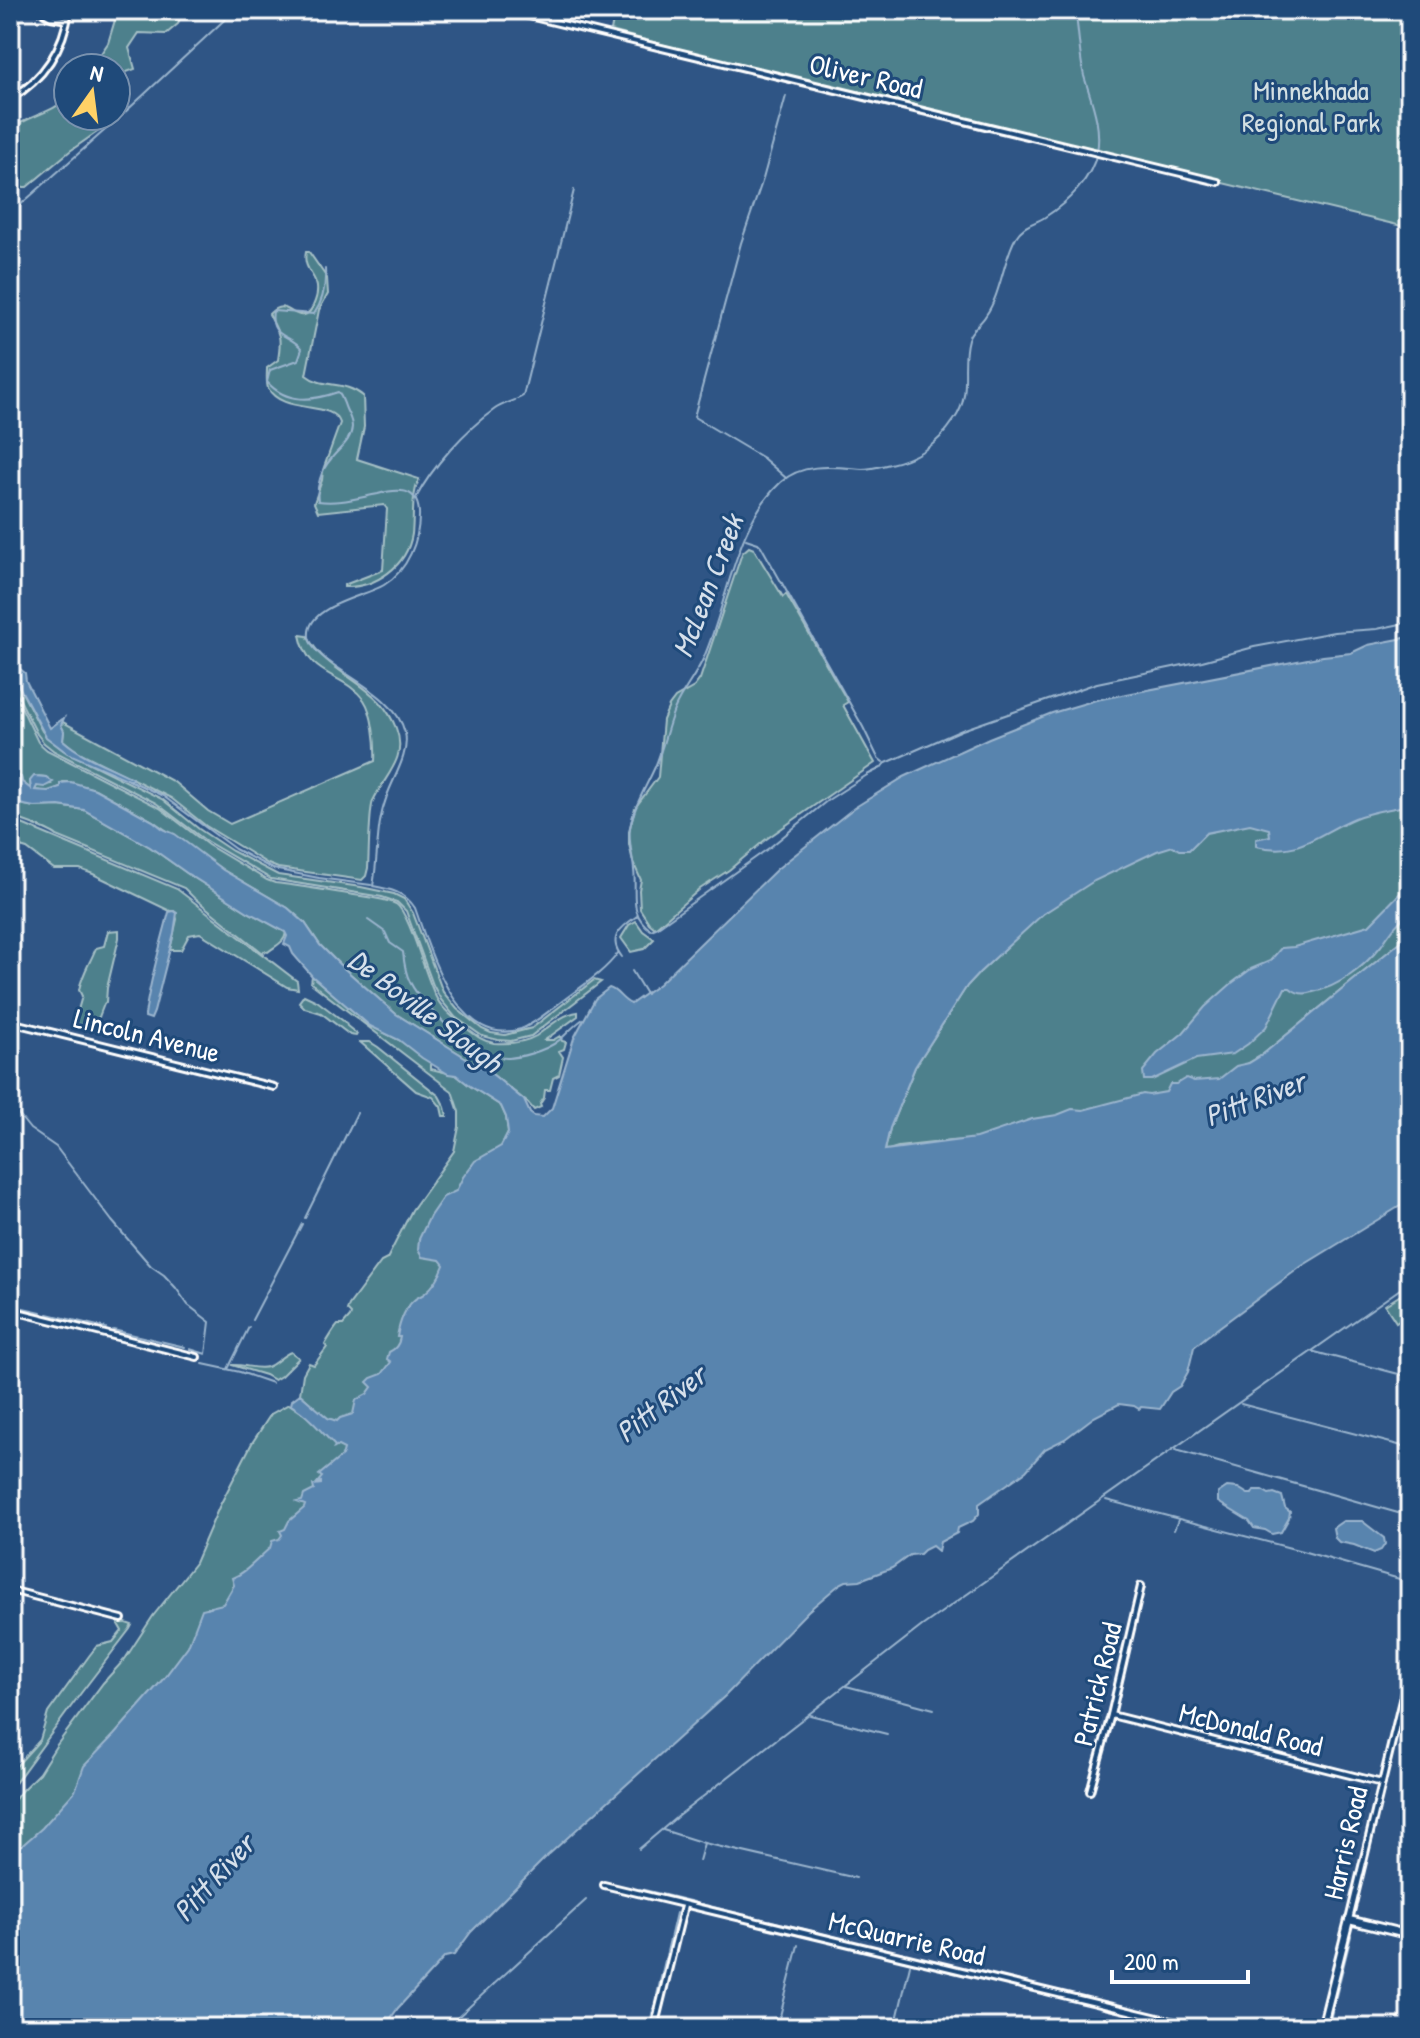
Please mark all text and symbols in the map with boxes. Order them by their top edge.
street label: Oliver Road [806,45,926,107]
north arrow [52,52,132,132]
text: N [88,57,106,89]
park label: Minnekhada Regional Park [1242,71,1380,141]
water label: McLean Creek [662,506,753,662]
water label: De Boville Slough [340,939,512,1083]
street label: Lincoln Avenue [70,999,224,1071]
water label: Pitt River [1199,1059,1314,1135]
water label: Pitt River [607,1353,717,1451]
street label: Patrick Road [1063,1618,1131,1750]
street label: McDonald Road [1175,1693,1327,1765]
street label: Harris Road [1314,1783,1376,1903]
water label: Pitt River [163,1823,265,1930]
street label: McQuarrie Road [825,1902,989,1974]
scale bar [1112,1934,1248,1984]
text: 200 m [1124,1945,1179,1977]

